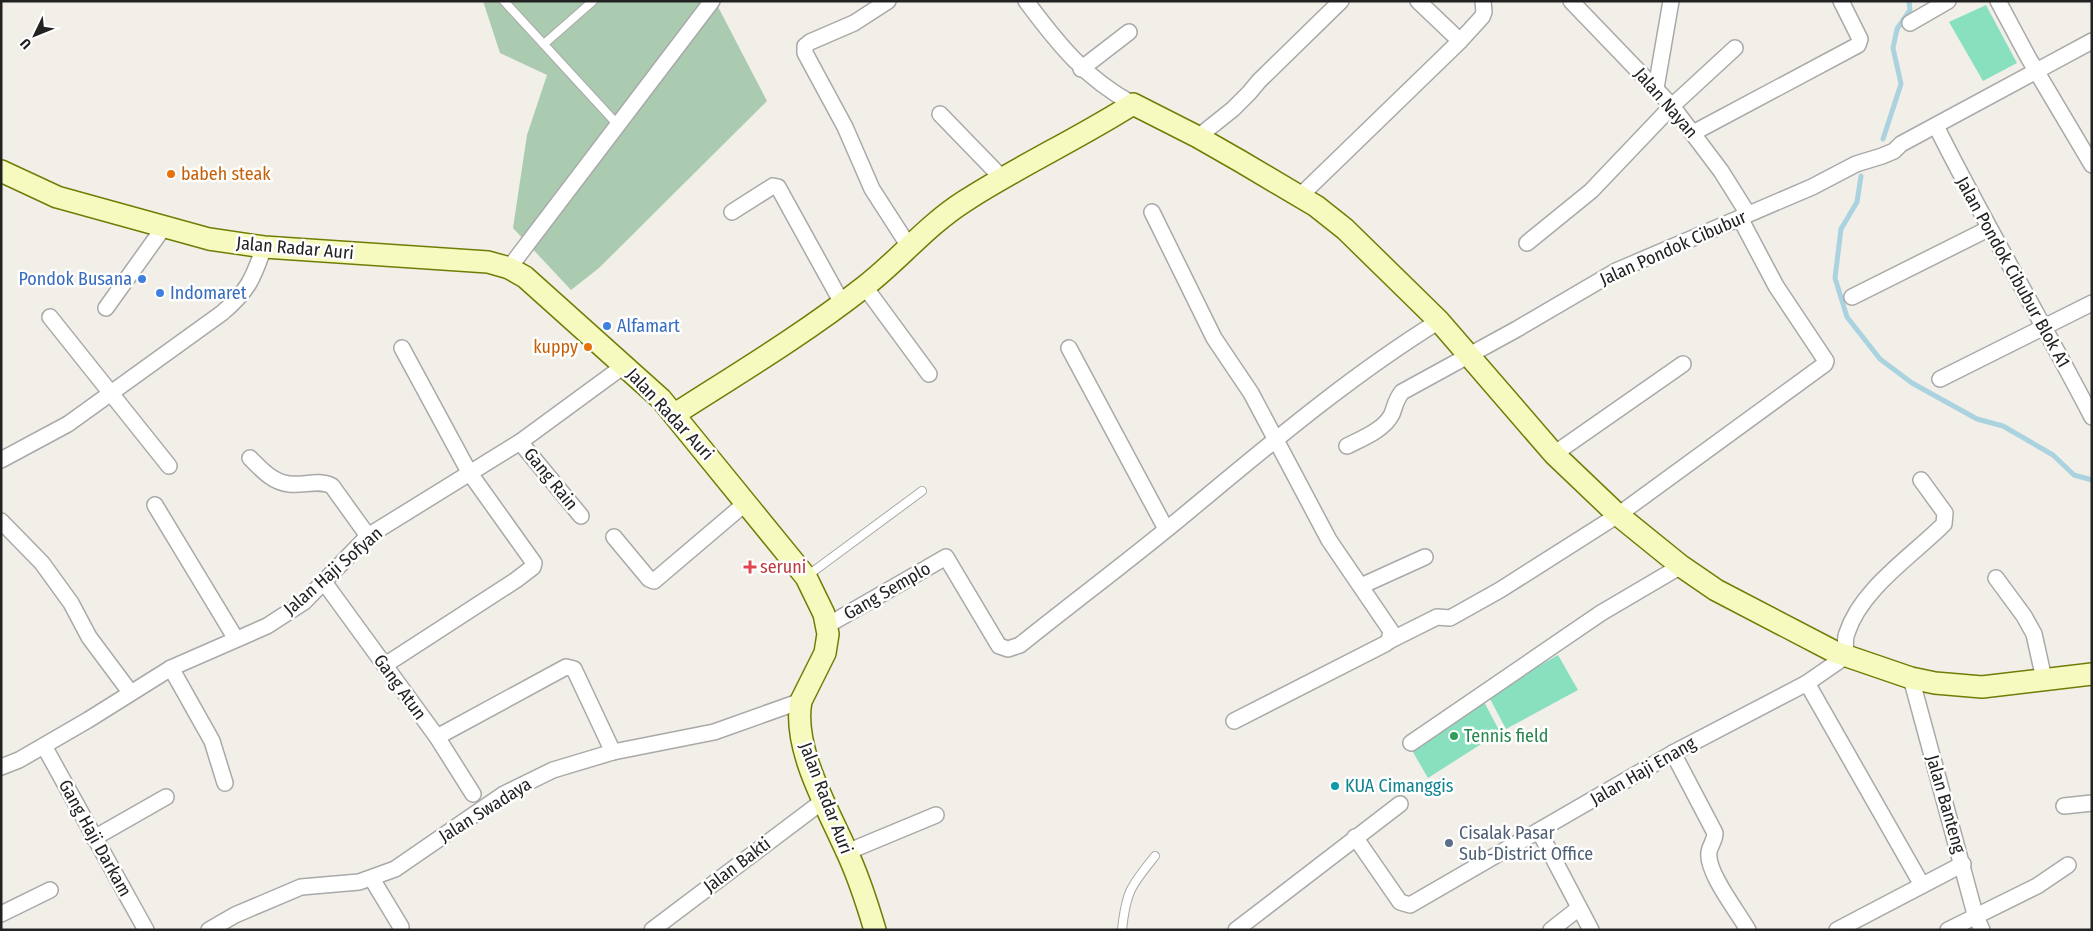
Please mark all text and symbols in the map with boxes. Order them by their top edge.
north arrow [10,10,60,60]
text: U [17,35,35,52]
street label: Jalan Nayan [1629,63,1703,143]
place label: babeh steak [181,163,271,185]
marker: babeh steak [165,168,177,180]
street label: Jalan Pondok Cibubur Blok A1 [1951,173,2075,371]
street label: Jalan Pondok Cibubur [1596,205,1750,290]
street label: Jalan Radar Auri [235,232,355,264]
place label: Pondok Busana [18,268,132,290]
marker: Pondok Busana [136,273,148,285]
place label: Indomaret [170,282,247,304]
marker: Indomaret [154,287,166,299]
place label: Alfamart [617,315,680,337]
marker: Alfamart [601,320,613,332]
place label: kuppy [533,336,578,358]
marker: kuppy [582,341,594,353]
street label: Jalan Radar Auri [622,363,718,465]
street label: Gang Rain [519,443,583,515]
street label: Jalan Haji Sofyan [279,522,387,620]
place label: seruni [760,556,806,578]
street label: Gang Semplo [840,557,934,625]
marker: seruni [744,561,756,573]
street label: Gang Atun [369,650,431,724]
place label: Tennis field [1464,725,1548,747]
marker: Tennis field [1448,730,1460,742]
street label: Jalan Haji Enang [1586,732,1700,810]
street label: Jalan Radar Auri [795,739,857,857]
street label: Jalan Banteng [1921,752,1971,856]
street label: Jalan Swadaya [435,773,535,847]
place label: KUA Cimanggis [1345,775,1454,797]
street label: Gang Haji Darkam [54,776,136,900]
marker: KUA Cimanggis [1329,780,1341,792]
place label: Cisalak Pasar Sub-District Office [1459,822,1593,865]
street label: Jalan Bakti [699,833,775,897]
marker: Cisalak Pasar Sub-District Office [1443,837,1455,849]

